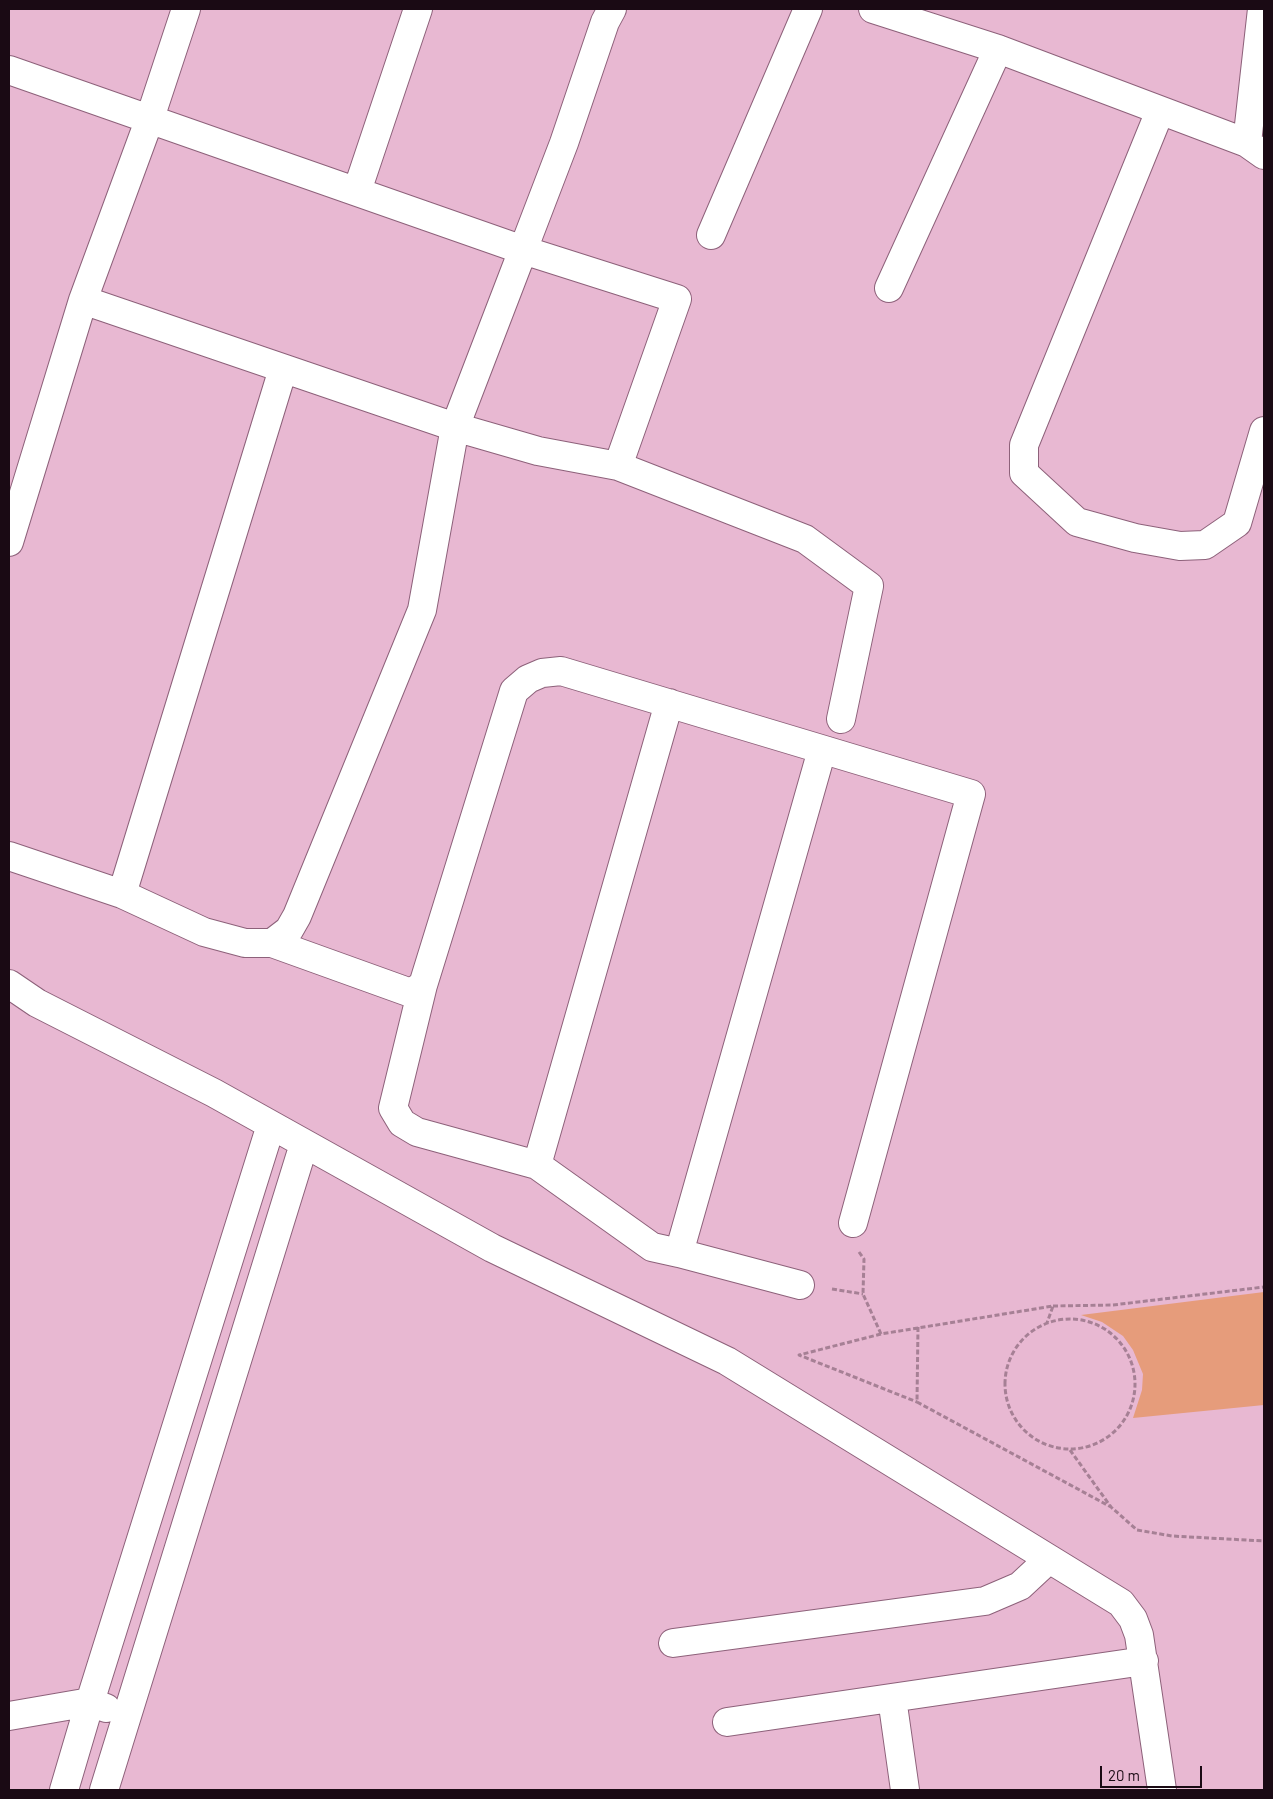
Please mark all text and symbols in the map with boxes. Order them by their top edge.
scale bar [1103,1756,1206,1788]
text: 20 m [1108,1766,1140,1784]

